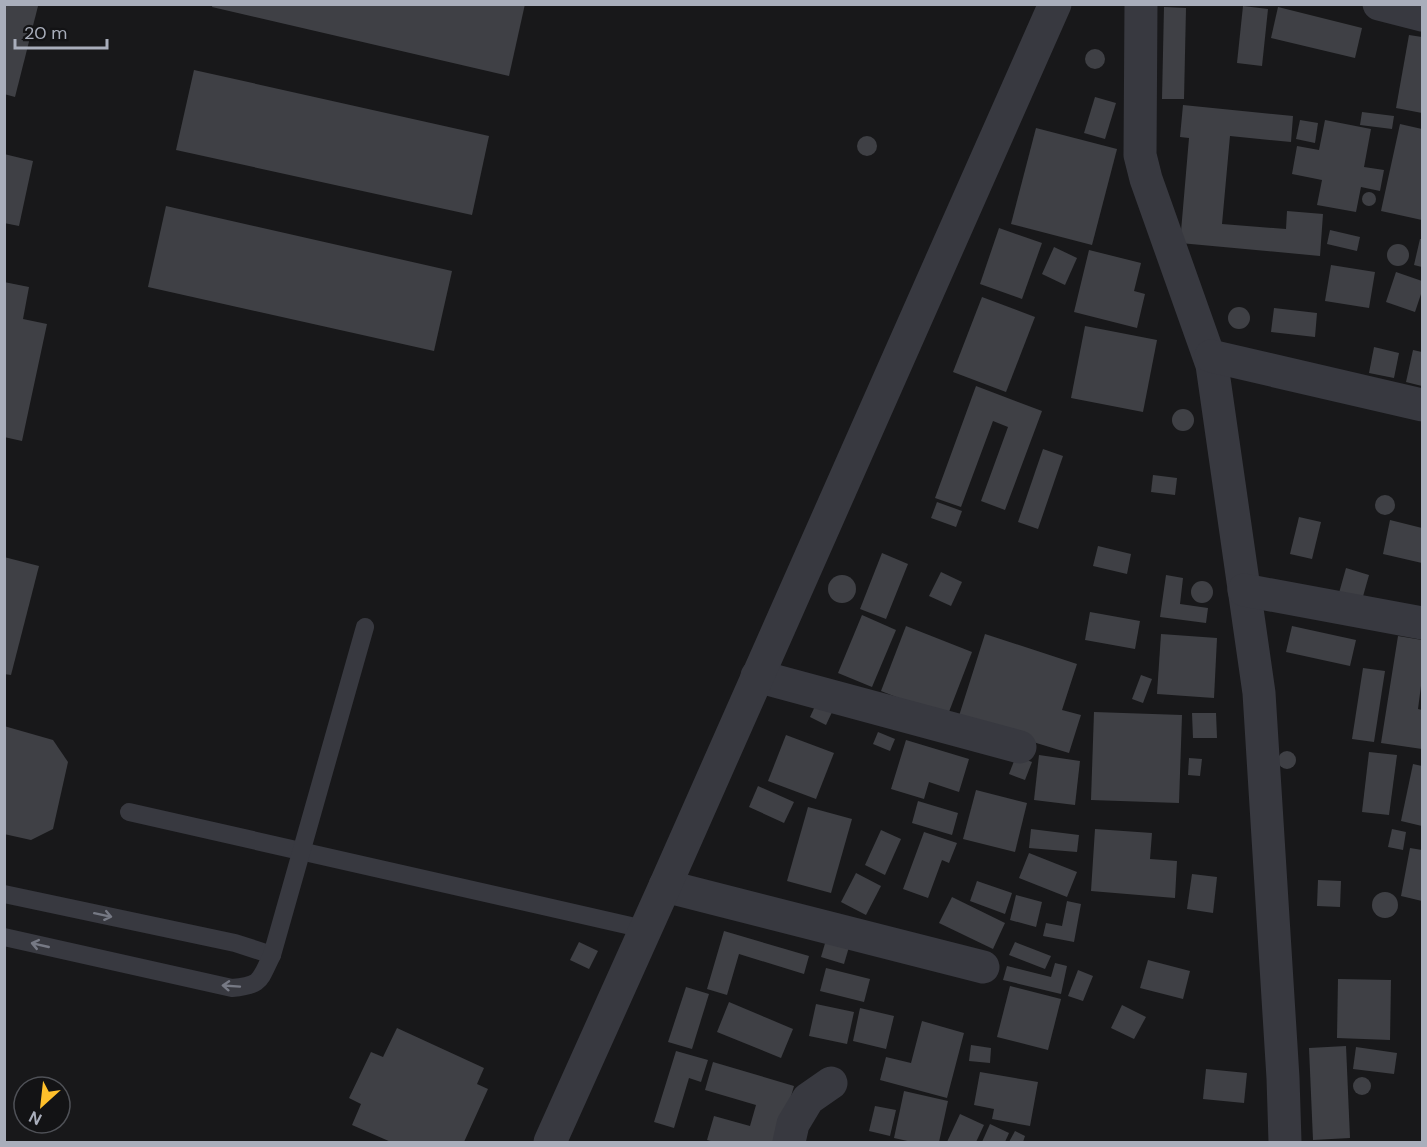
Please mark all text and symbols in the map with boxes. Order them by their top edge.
scale bar [15,12,106,50]
text: 20 m [24,21,67,45]
one-way arrow [93,910,112,921]
one-way arrow [31,939,50,951]
one-way arrow [222,980,241,991]
north arrow [12,1075,72,1135]
text: N [25,1106,45,1130]

